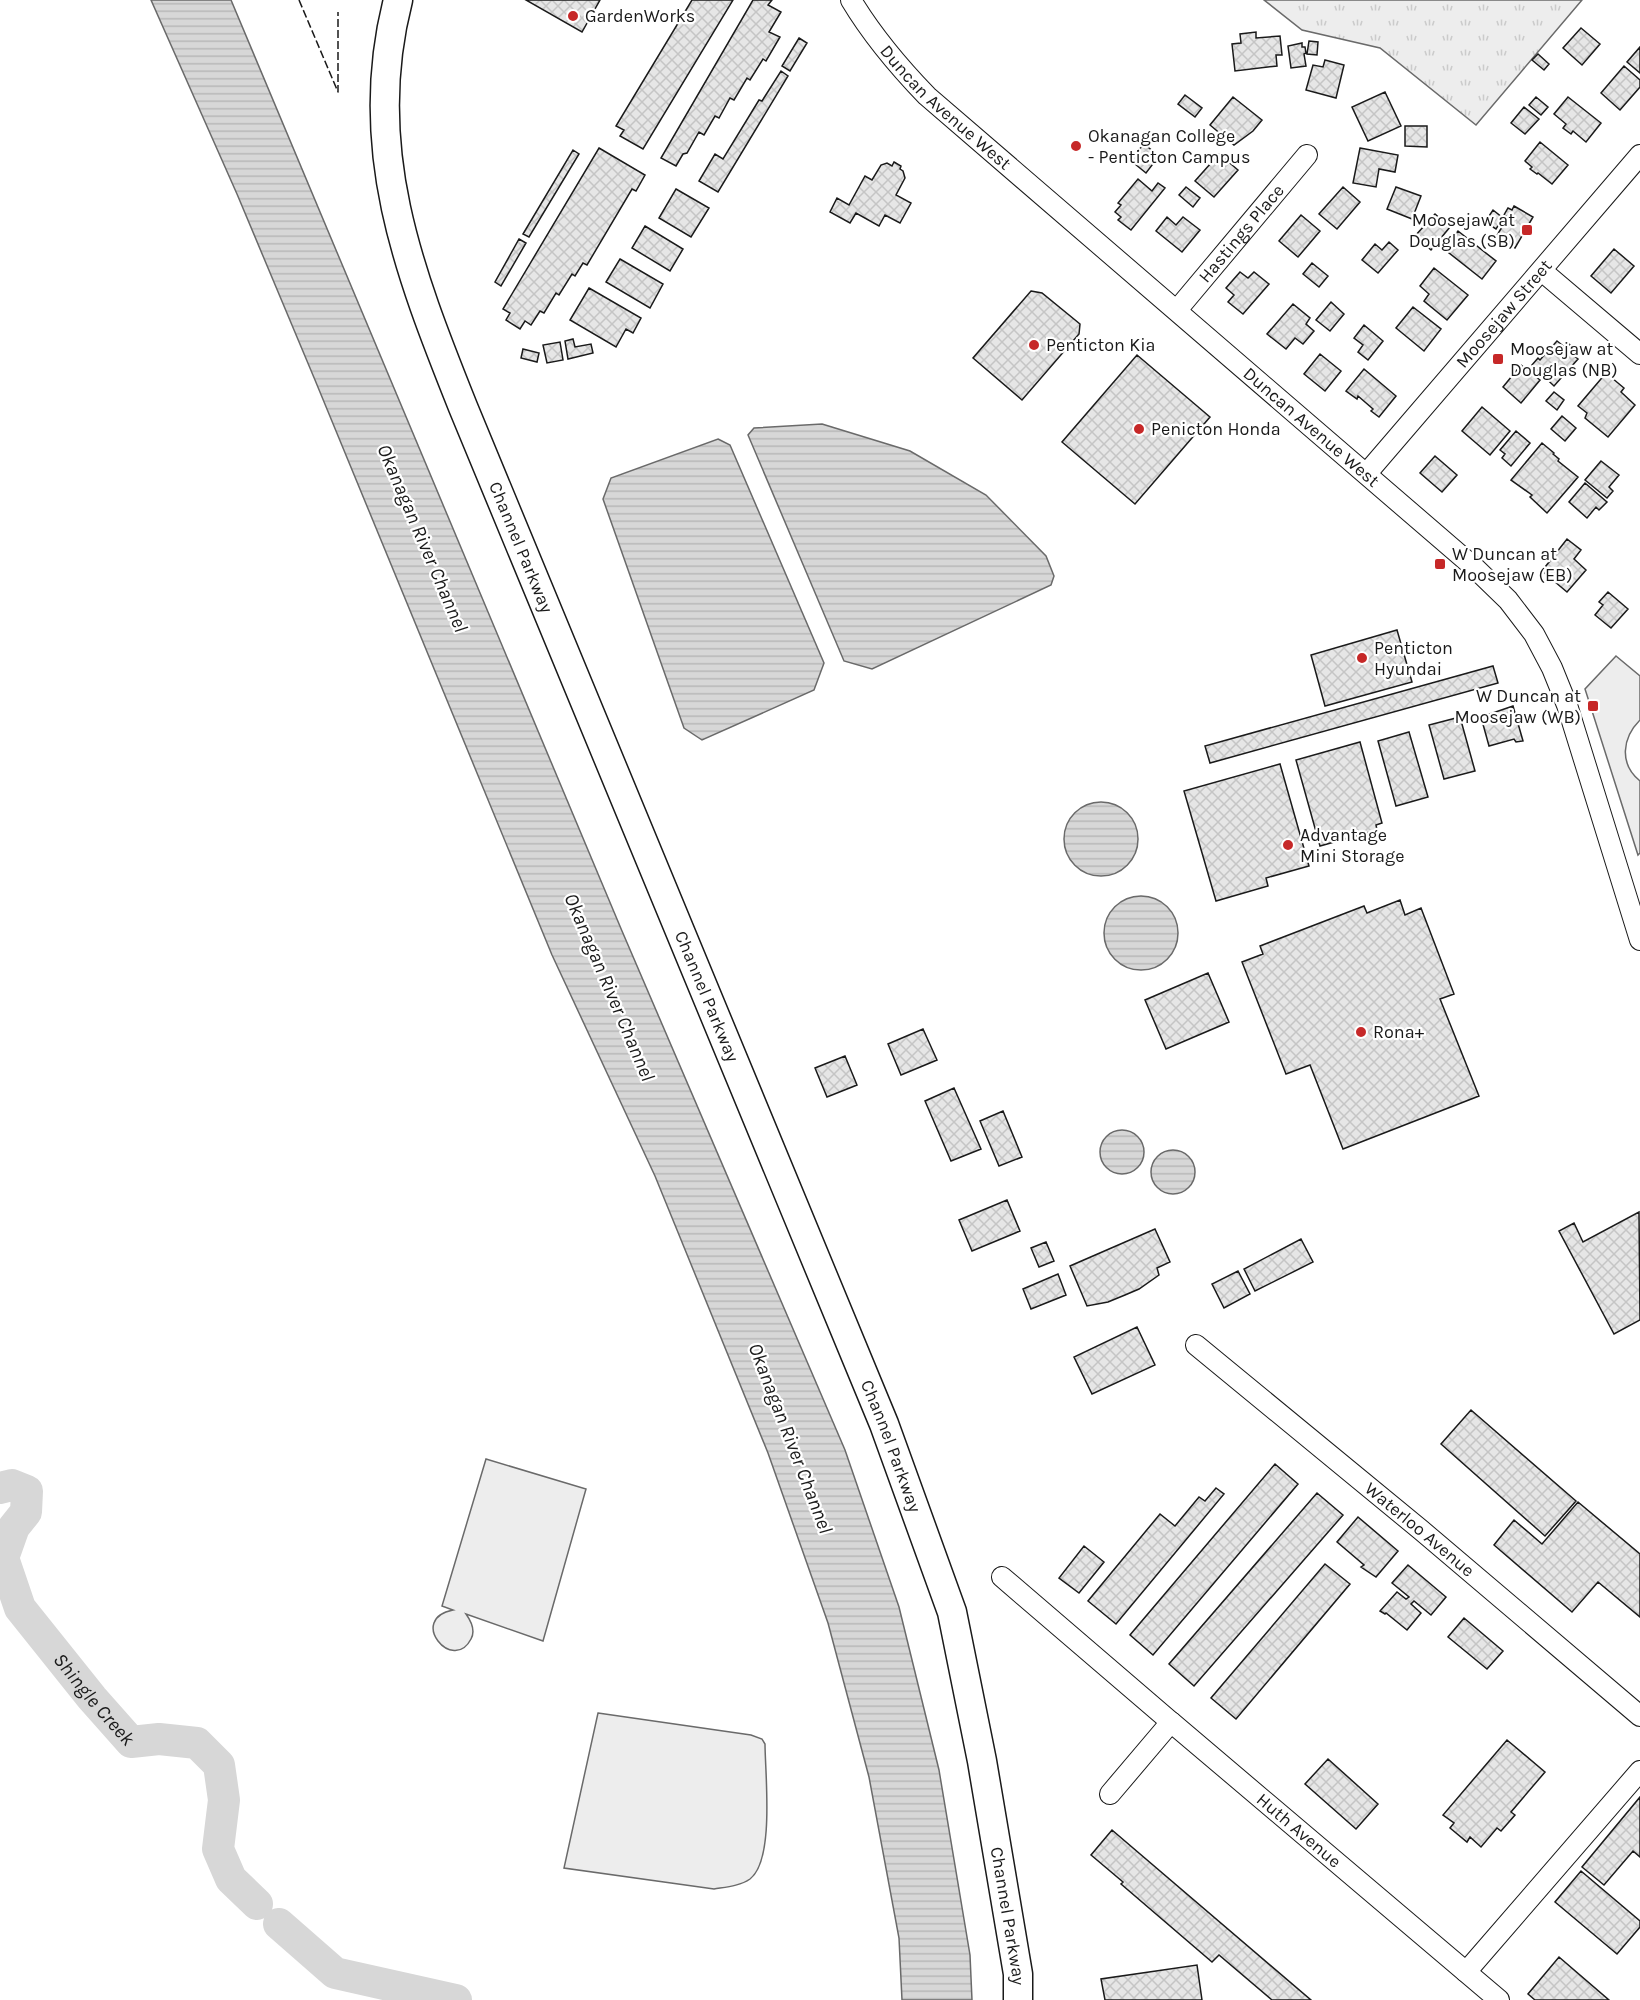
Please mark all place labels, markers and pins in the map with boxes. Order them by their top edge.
place label: GardenWorks [585,5,695,27]
marker: GardenWorks [566,9,580,23]
place label: Okanagan College - Penticton Campus [1088,125,1250,168]
marker: Okanagan College - Penticton Campus [1069,139,1083,153]
place label: Moosejaw at Douglas (SB) [1409,209,1515,252]
marker: Moosejaw at Douglas (SB) [1520,223,1534,237]
place label: Penticton Kia [1046,334,1155,356]
marker: Penticton Kia [1027,338,1041,352]
place label: Moosejaw at Douglas (NB) [1510,338,1618,381]
marker: Moosejaw at Douglas (NB) [1491,352,1505,366]
place label: Penicton Honda [1151,418,1281,440]
marker: Penicton Honda [1132,422,1146,436]
place label: W Duncan at Moosejaw (EB) [1452,543,1573,586]
marker: W Duncan at Moosejaw (EB) [1433,557,1447,571]
place label: Penticton Hyundai [1374,637,1453,680]
marker: Penticton Hyundai [1355,651,1369,665]
place label: W Duncan at Moosejaw (WB) [1454,685,1581,728]
marker: W Duncan at Moosejaw (WB) [1586,699,1600,713]
place label: Advantage Mini Storage [1300,824,1404,867]
marker: Advantage Mini Storage [1281,838,1295,852]
place label: Rona+ [1373,1021,1425,1043]
marker: Rona+ [1354,1025,1368,1039]

